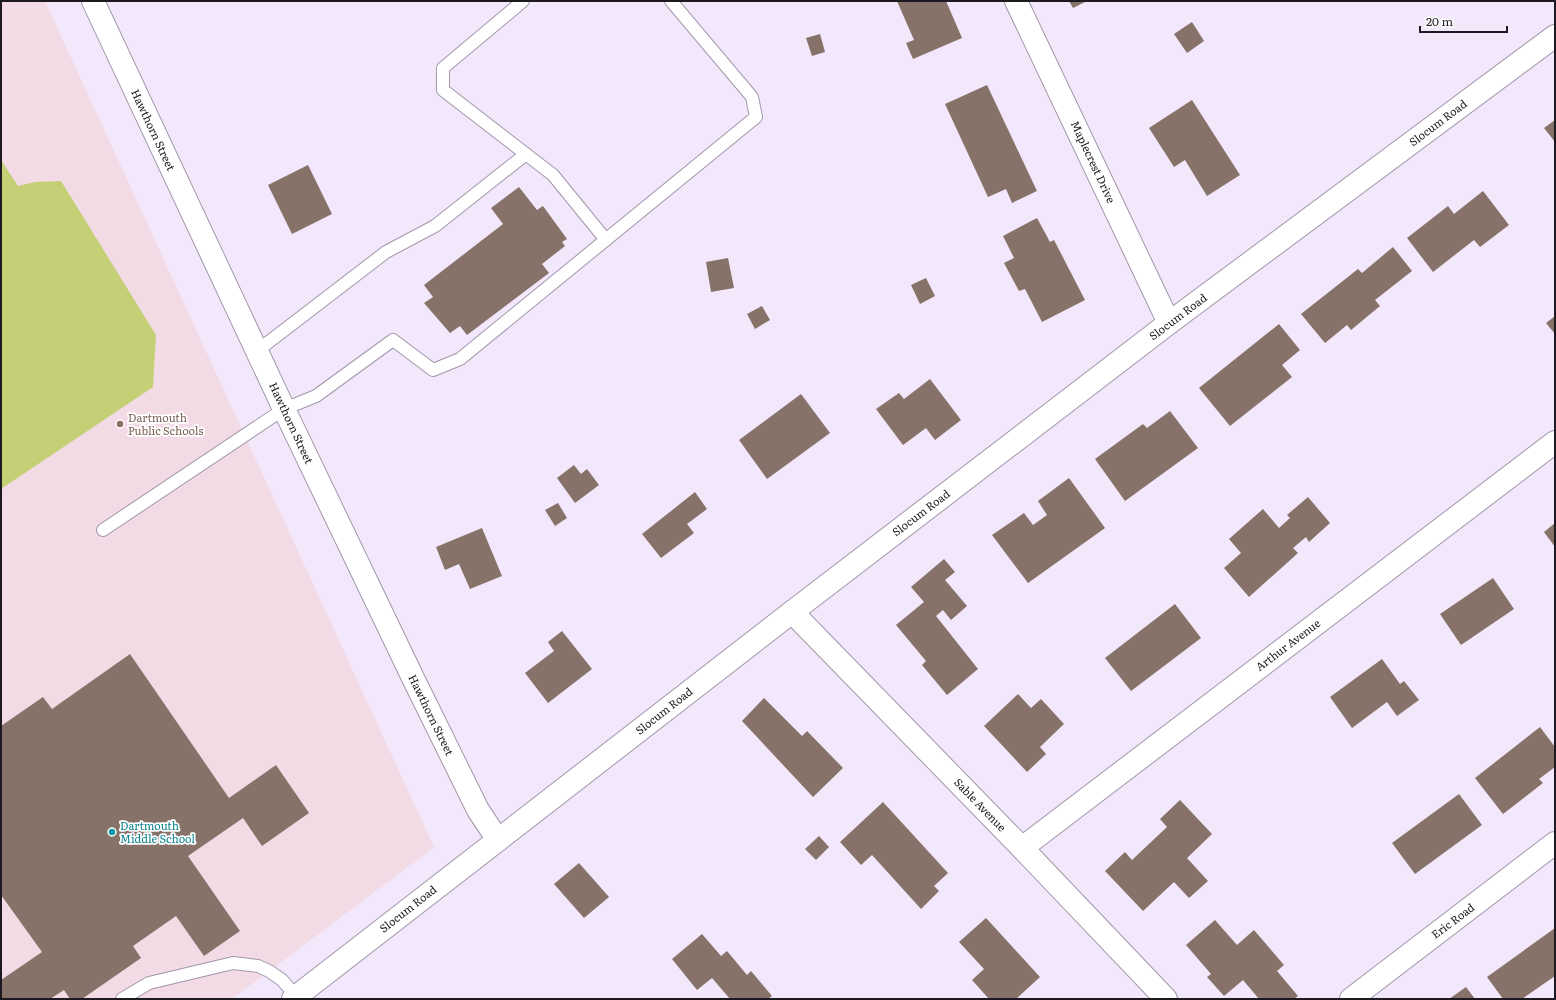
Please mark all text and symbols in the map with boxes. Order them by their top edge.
scale bar [1420,8,1507,34]
text: 20 m [1426,12,1453,30]
street label: Hawthorn Street [128,86,180,173]
street label: Slocum Road [1405,95,1470,149]
street label: Maplecrest Drive [1068,118,1120,206]
street label: Slocum Road [1145,289,1210,343]
street label: Hawthorn Street [266,379,318,466]
place label: Dartmouth Public Schools [128,409,204,438]
marker: Dartmouth Public Schools [115,419,125,429]
street label: Slocum Road [888,485,953,539]
street label: Arthur Avenue [1252,614,1323,674]
street label: Hawthorn Street [405,671,459,758]
street label: Slocum Road [631,683,696,738]
street label: Sable Avenue [951,774,1011,835]
place label: Dartmouth Middle School [120,817,195,846]
marker: Dartmouth Middle School [107,827,117,837]
street label: Slocum Road [375,881,440,936]
street label: Eric Road [1428,899,1477,942]

